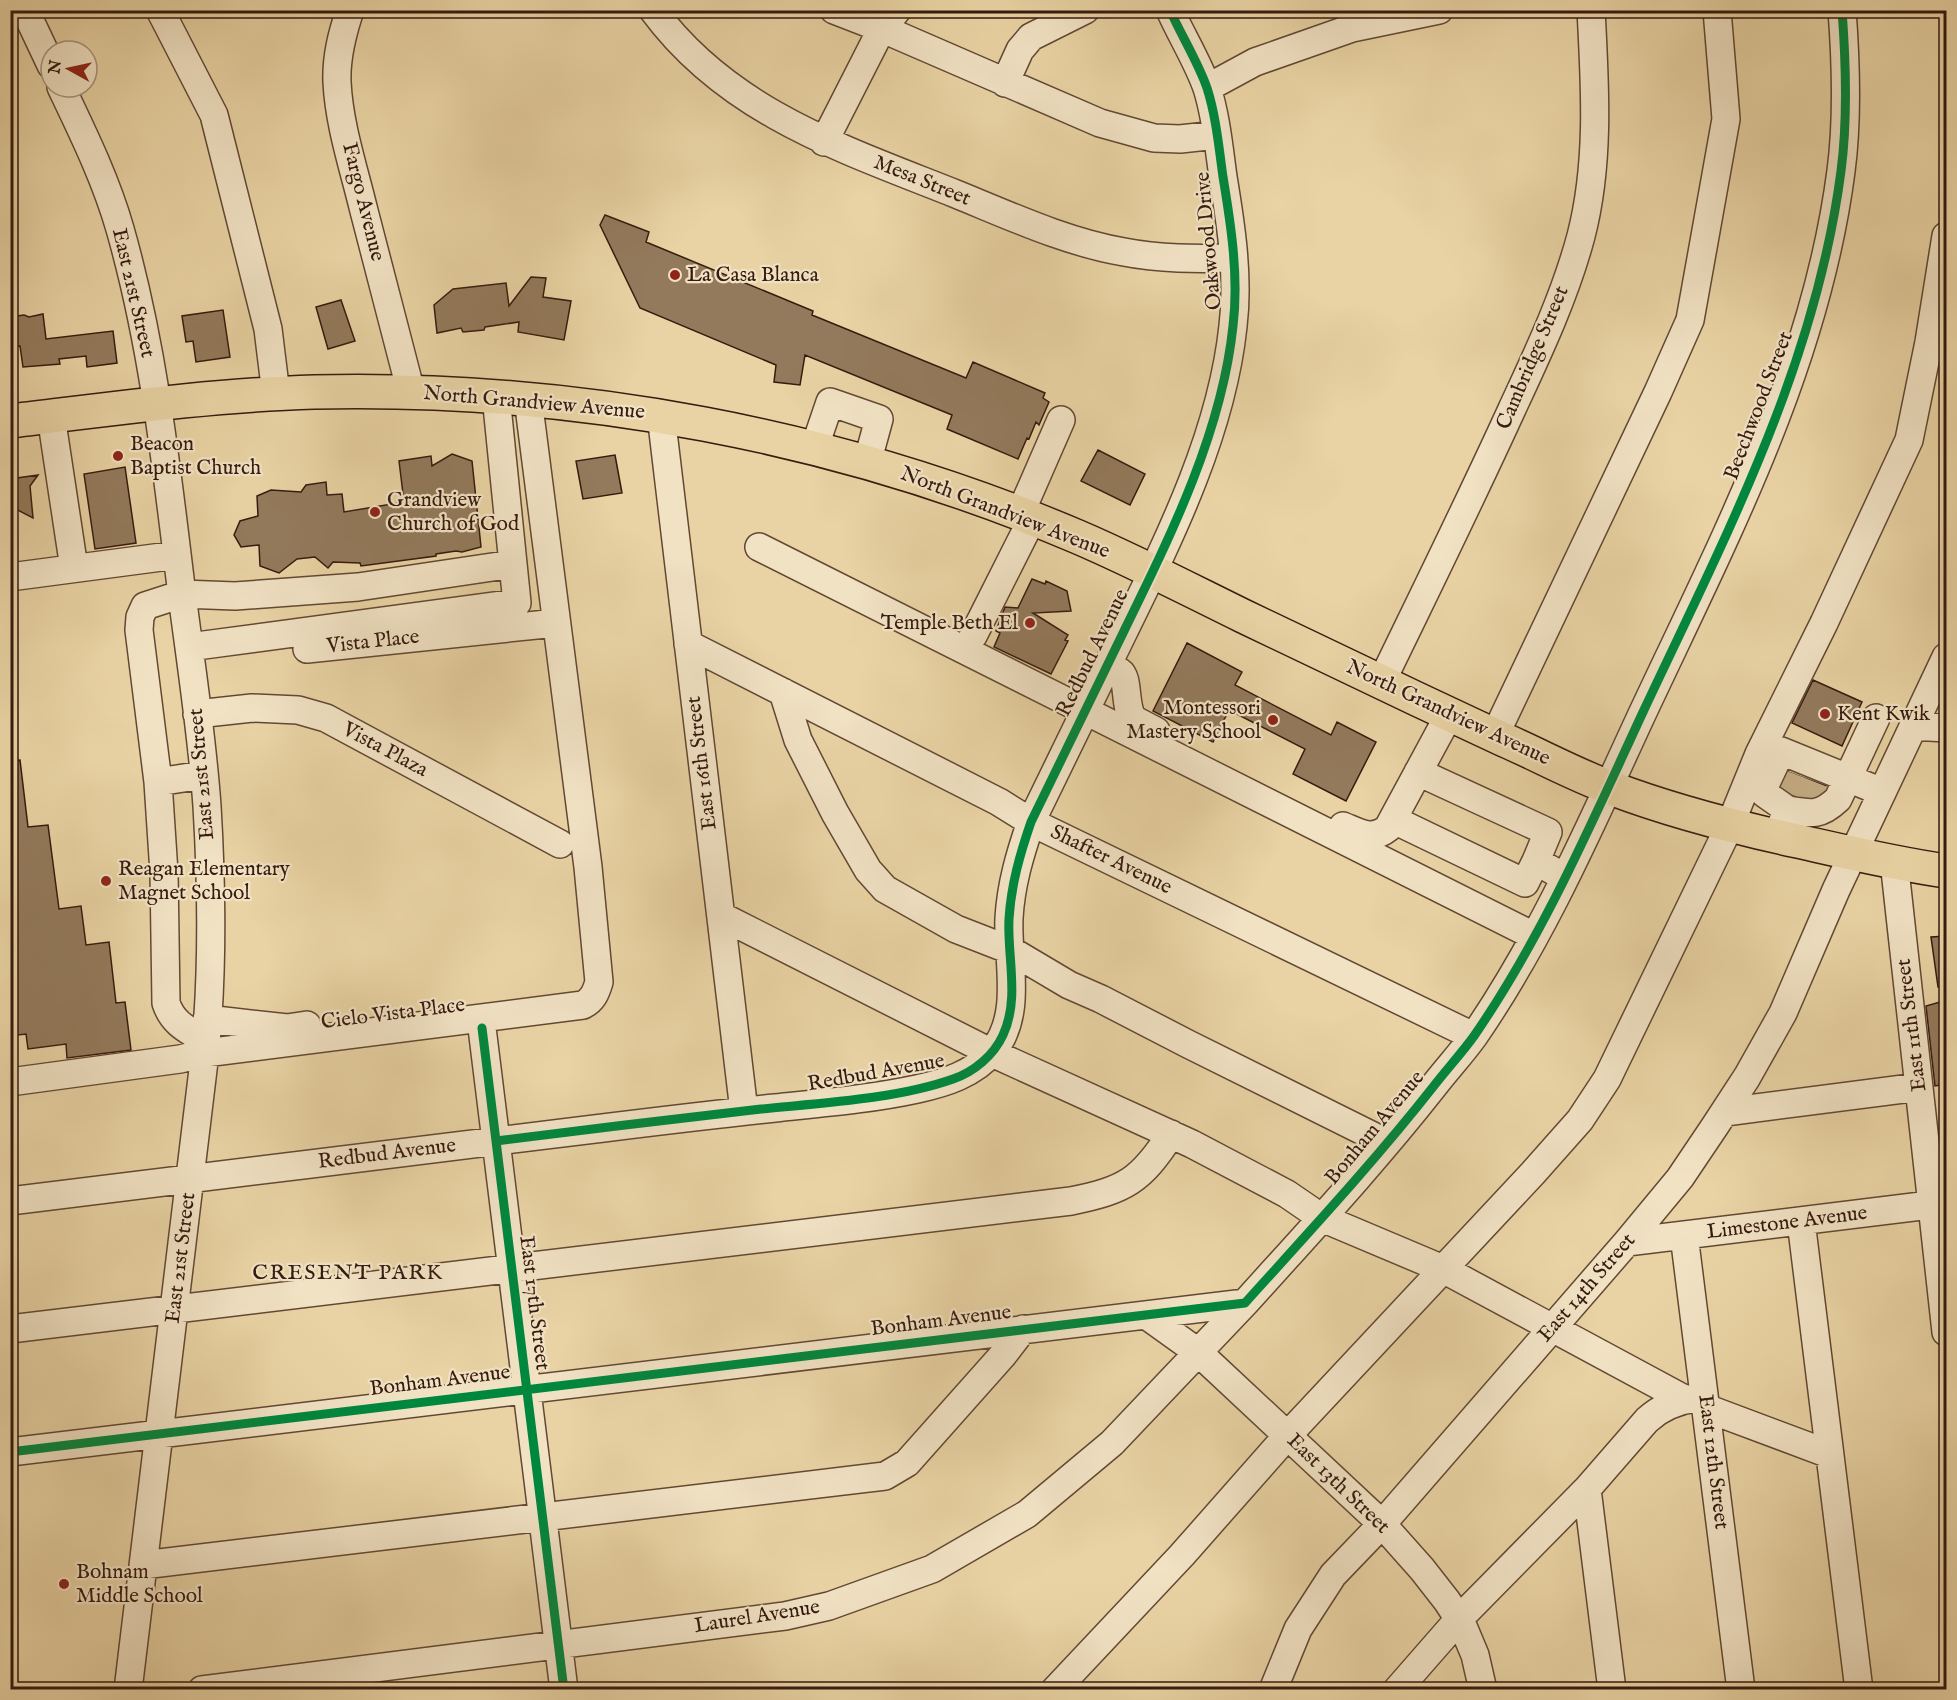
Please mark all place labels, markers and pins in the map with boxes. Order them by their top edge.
place label: La Casa Blanca [687,262,820,289]
marker: La Casa Blanca [668,268,682,282]
place label: Beacon Baptist Church [130,431,261,482]
marker: Beacon Baptist Church [111,449,125,463]
place label: Grandview Church of God [387,487,520,538]
marker: Grandview Church of God [368,505,382,519]
place label: Temple Beth El [881,610,1018,637]
marker: Temple Beth El [1023,616,1037,630]
place label: Montessori Mastery School [1126,695,1261,746]
place label: Kent Kwik [1837,701,1931,728]
marker: Kent Kwik [1818,707,1832,721]
marker: Montessori Mastery School [1266,713,1280,727]
place label: Reagan Elementary Magnet School [118,856,291,907]
marker: Reagan Elementary Magnet School [99,874,113,888]
place label: Bohnam Middle School [76,1559,203,1610]
marker: Bohnam Middle School [57,1577,71,1591]

